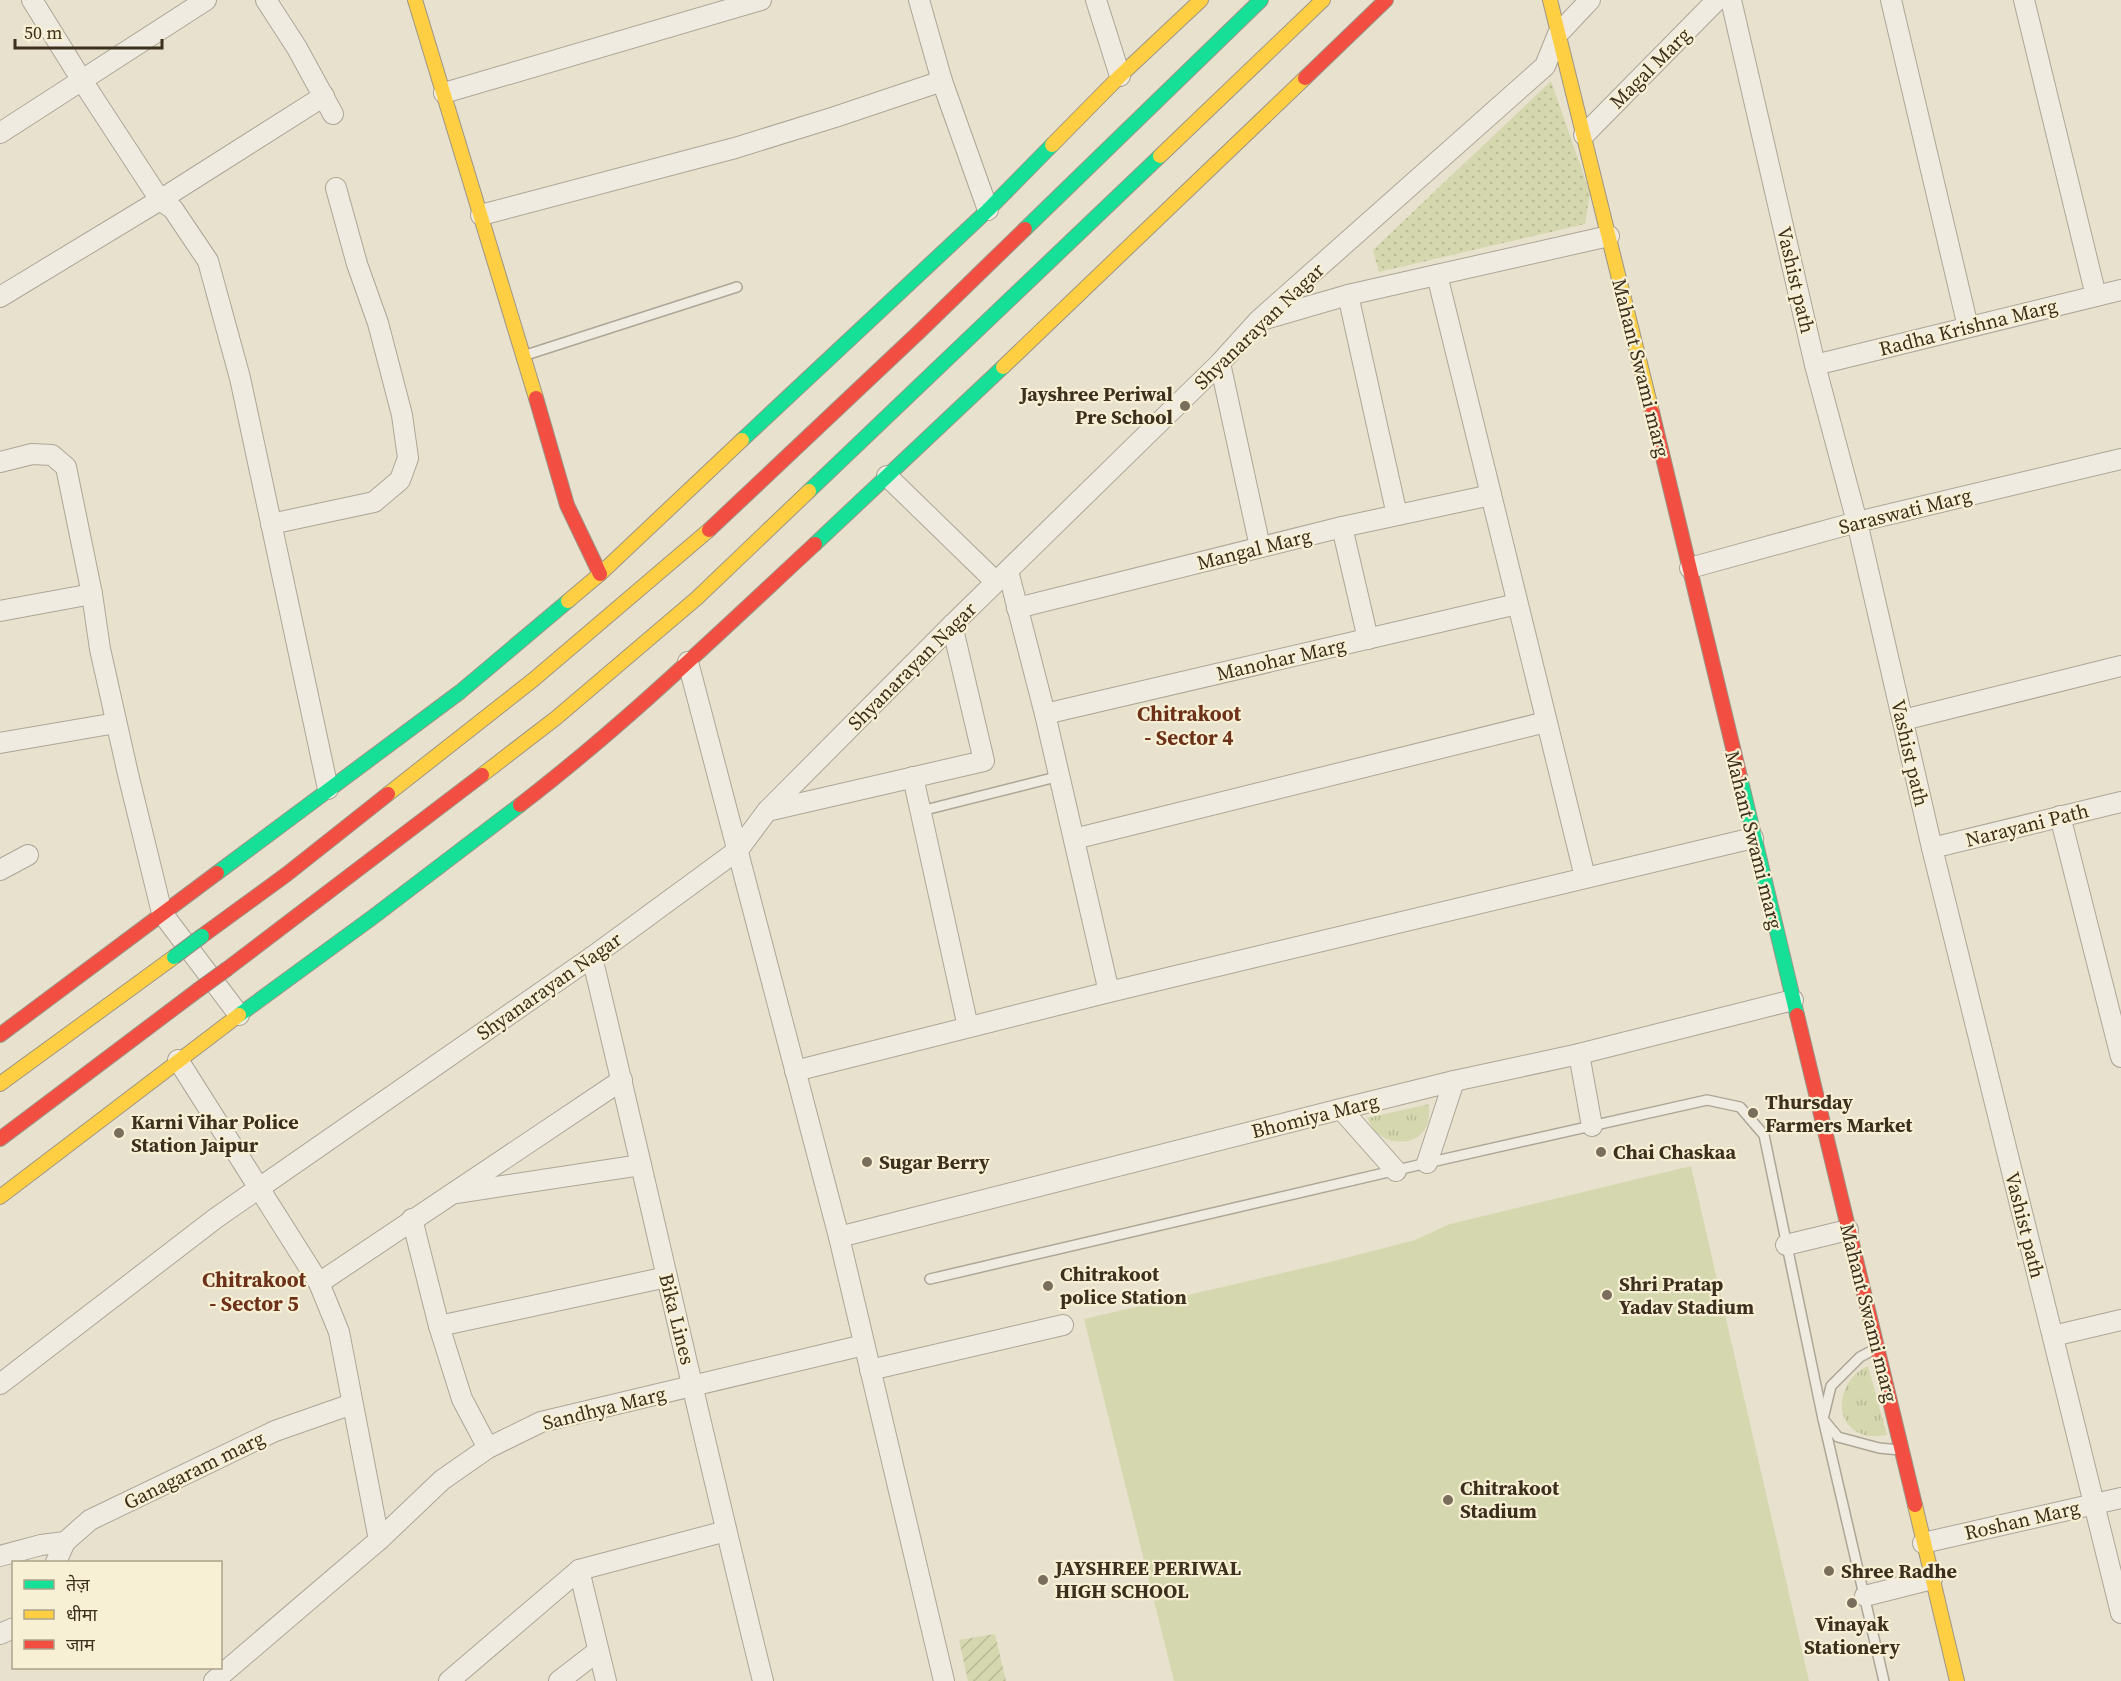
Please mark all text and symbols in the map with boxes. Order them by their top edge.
scale bar [15,12,162,50]
text: 50 m [24,20,62,45]
street label: Magal Marg [1603,21,1697,115]
street label: Vashist path [1770,224,1822,336]
street label: Shyanarayan Nagar [1188,256,1331,396]
street label: Mahant Swami marg [1605,276,1677,460]
street label: Radha Krishna Marg [1876,291,2060,363]
place label: Jayshree Periwal Pre School [1018,380,1173,431]
marker: Jayshree Periwal Pre School [1178,399,1192,413]
street label: Saraswati Marg [1836,481,1974,541]
street label: Mangal Marg [1194,521,1314,577]
street label: Shyanarayan Nagar [841,595,983,737]
street label: Manohar Marg [1213,630,1349,688]
street label: Vashist path [1884,697,1936,809]
district label: Chitrakoot - Sector 4 [1137,699,1241,752]
street label: Mahant Swami marg [1718,748,1790,932]
street label: Narayani Path [1962,796,2092,854]
street label: Shyanarayan Nagar [471,925,628,1047]
street label: Bhomiya Marg [1248,1087,1382,1145]
place label: Thursday Farmers Market [1765,1088,1913,1139]
marker: Thursday Farmers Market [1746,1106,1760,1120]
place label: Karni Vihar Police Station Jaipur [131,1108,299,1159]
marker: Karni Vihar Police Station Jaipur [112,1126,126,1140]
place label: Chai Chaskaa [1613,1138,1736,1166]
marker: Chai Chaskaa [1594,1145,1608,1159]
place label: Sugar Berry [879,1148,990,1176]
marker: Sugar Berry [860,1155,874,1169]
street label: Vashist path [1998,1169,2052,1281]
street label: Mahant Swami marg [1833,1221,1905,1405]
place label: Chitrakoot police Station [1060,1260,1187,1311]
district label: Chitrakoot - Sector 5 [202,1265,306,1318]
street label: Bika Lines [652,1270,702,1368]
place label: Shri Pratap Yadav Stadium [1619,1270,1754,1321]
marker: Chitrakoot police Station [1041,1279,1055,1293]
marker: Shri Pratap Yadav Stadium [1600,1288,1614,1302]
street label: Sandhya Marg [539,1379,669,1437]
street label: Ganagaram marg [119,1424,269,1516]
place label: Chitrakoot Stadium [1460,1474,1560,1525]
marker: Chitrakoot Stadium [1441,1493,1455,1507]
street label: Roshan Marg [1962,1493,2082,1547]
place label: JAYSHREE PERIWAL HIGH SCHOOL [1053,1554,1242,1605]
place label: Shree Radhe [1841,1557,1957,1585]
legend [12,1561,222,1669]
marker: Shree Radhe [1822,1564,1836,1578]
text: तेज़ [66,1572,90,1597]
marker: JAYSHREE PERIWAL HIGH SCHOOL [1036,1573,1050,1587]
marker: Vinayak Stationery [1845,1596,1859,1610]
text: धीमा [66,1602,97,1627]
place label: Vinayak Stationery [1804,1610,1900,1661]
text: जाम [66,1632,96,1657]

